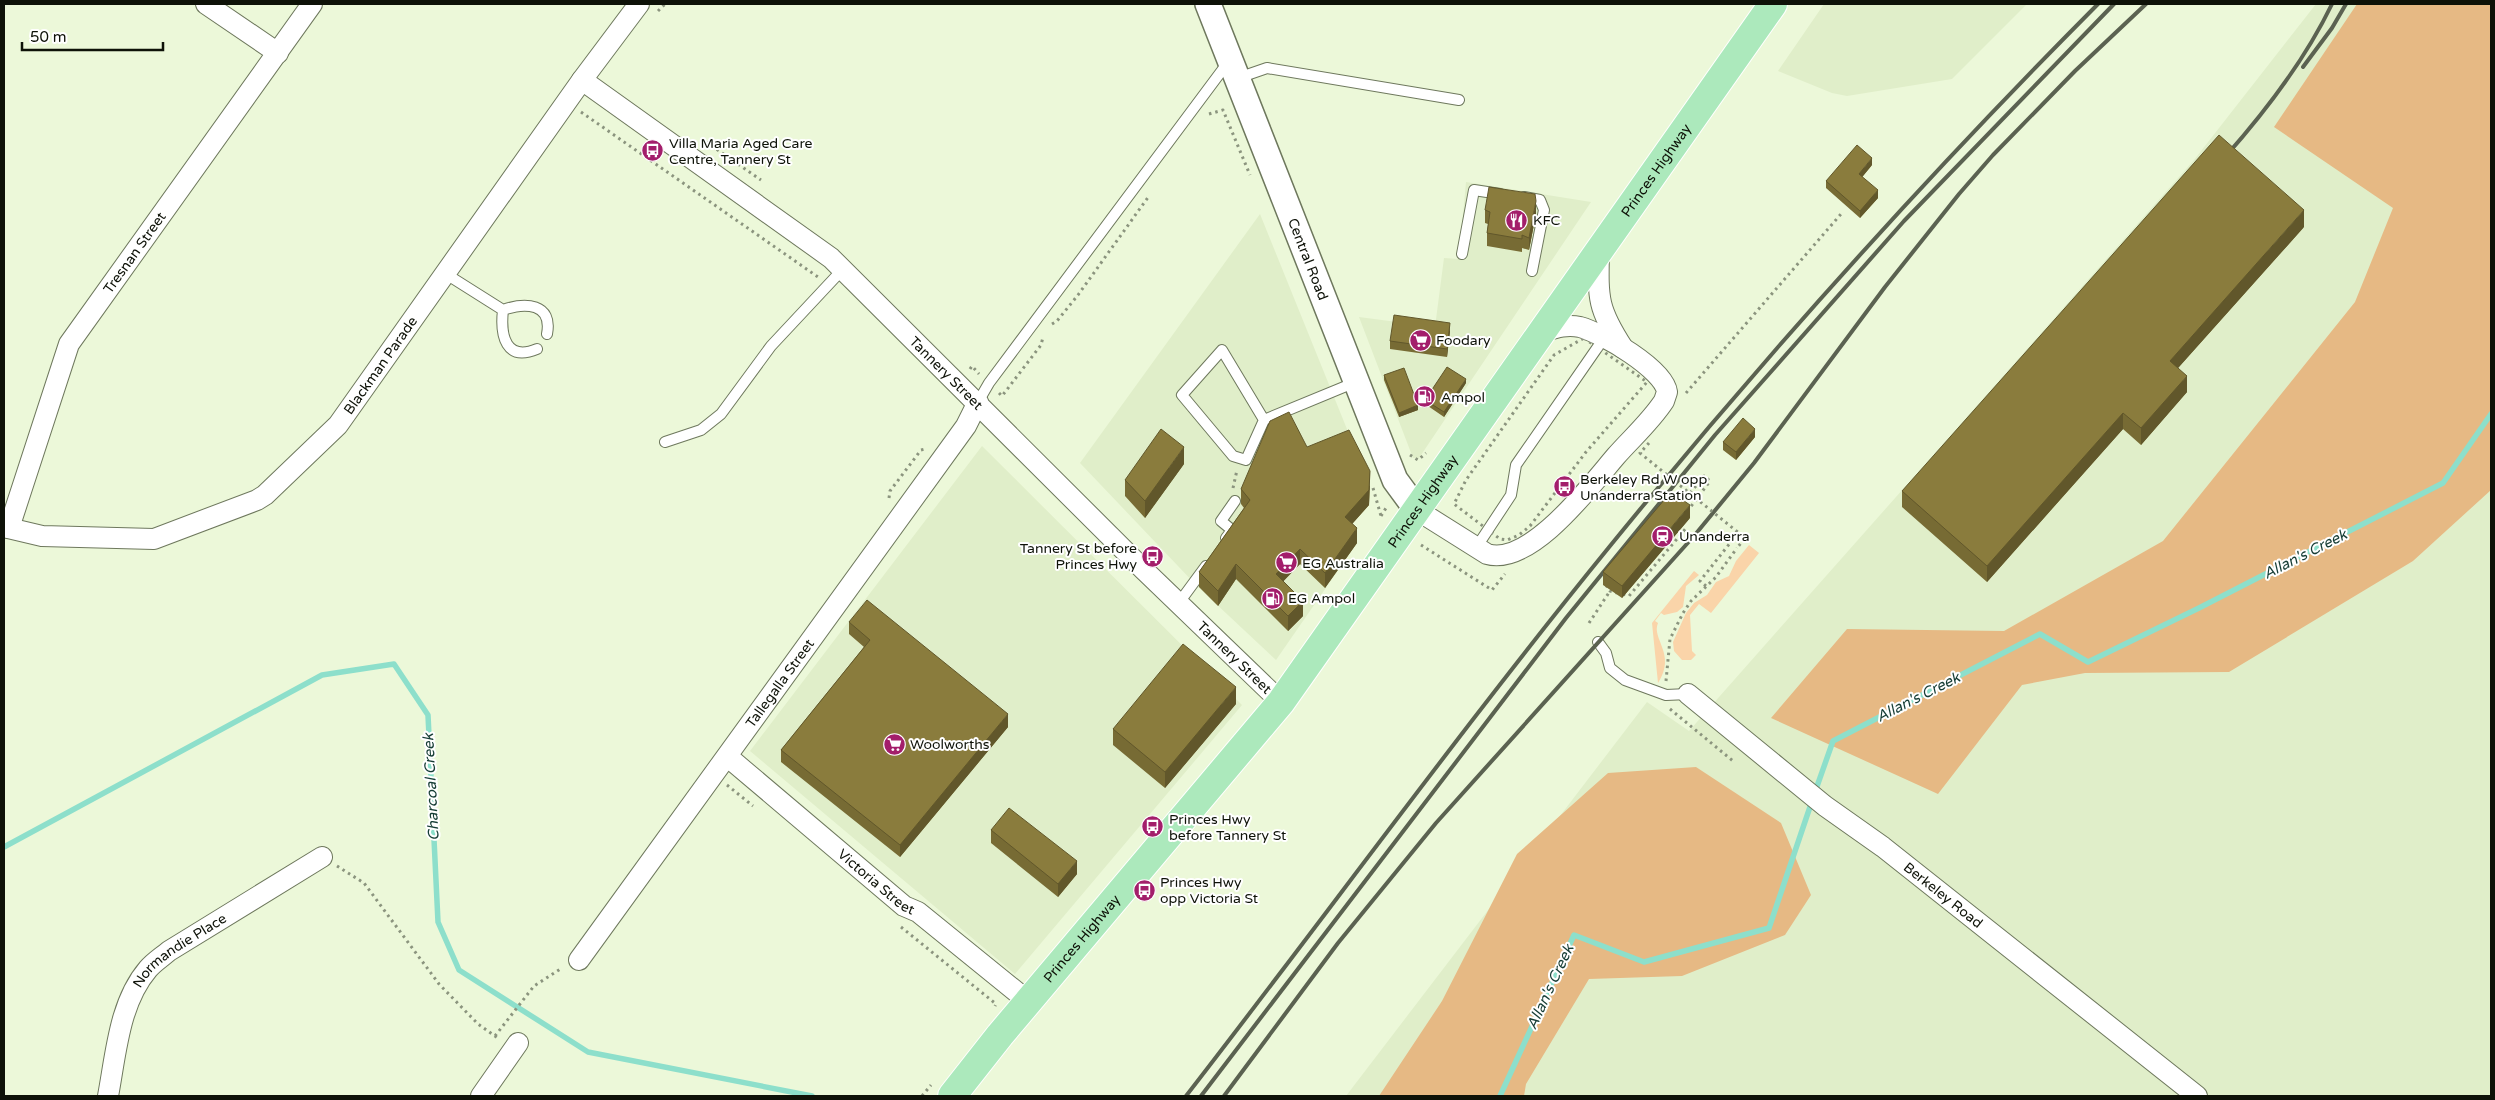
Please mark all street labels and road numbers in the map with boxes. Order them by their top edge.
street label: Princes Highway [1618,120,1695,220]
street label: Tresnan Street [100,208,170,297]
street label: Central Road [1284,216,1331,303]
street label: Blackman Parade [340,313,421,418]
street label: Tannery Street [906,333,987,414]
street label: Princes Highway [1384,451,1462,551]
street label: Tannery Street [1194,618,1276,698]
street label: Tallegalla Street [742,635,818,731]
street label: Victoria Street [834,846,918,919]
street label: Berkeley Road [1900,859,1986,932]
street label: Princes Highway [1040,891,1124,986]
street label: Normandie Place [129,910,230,991]

